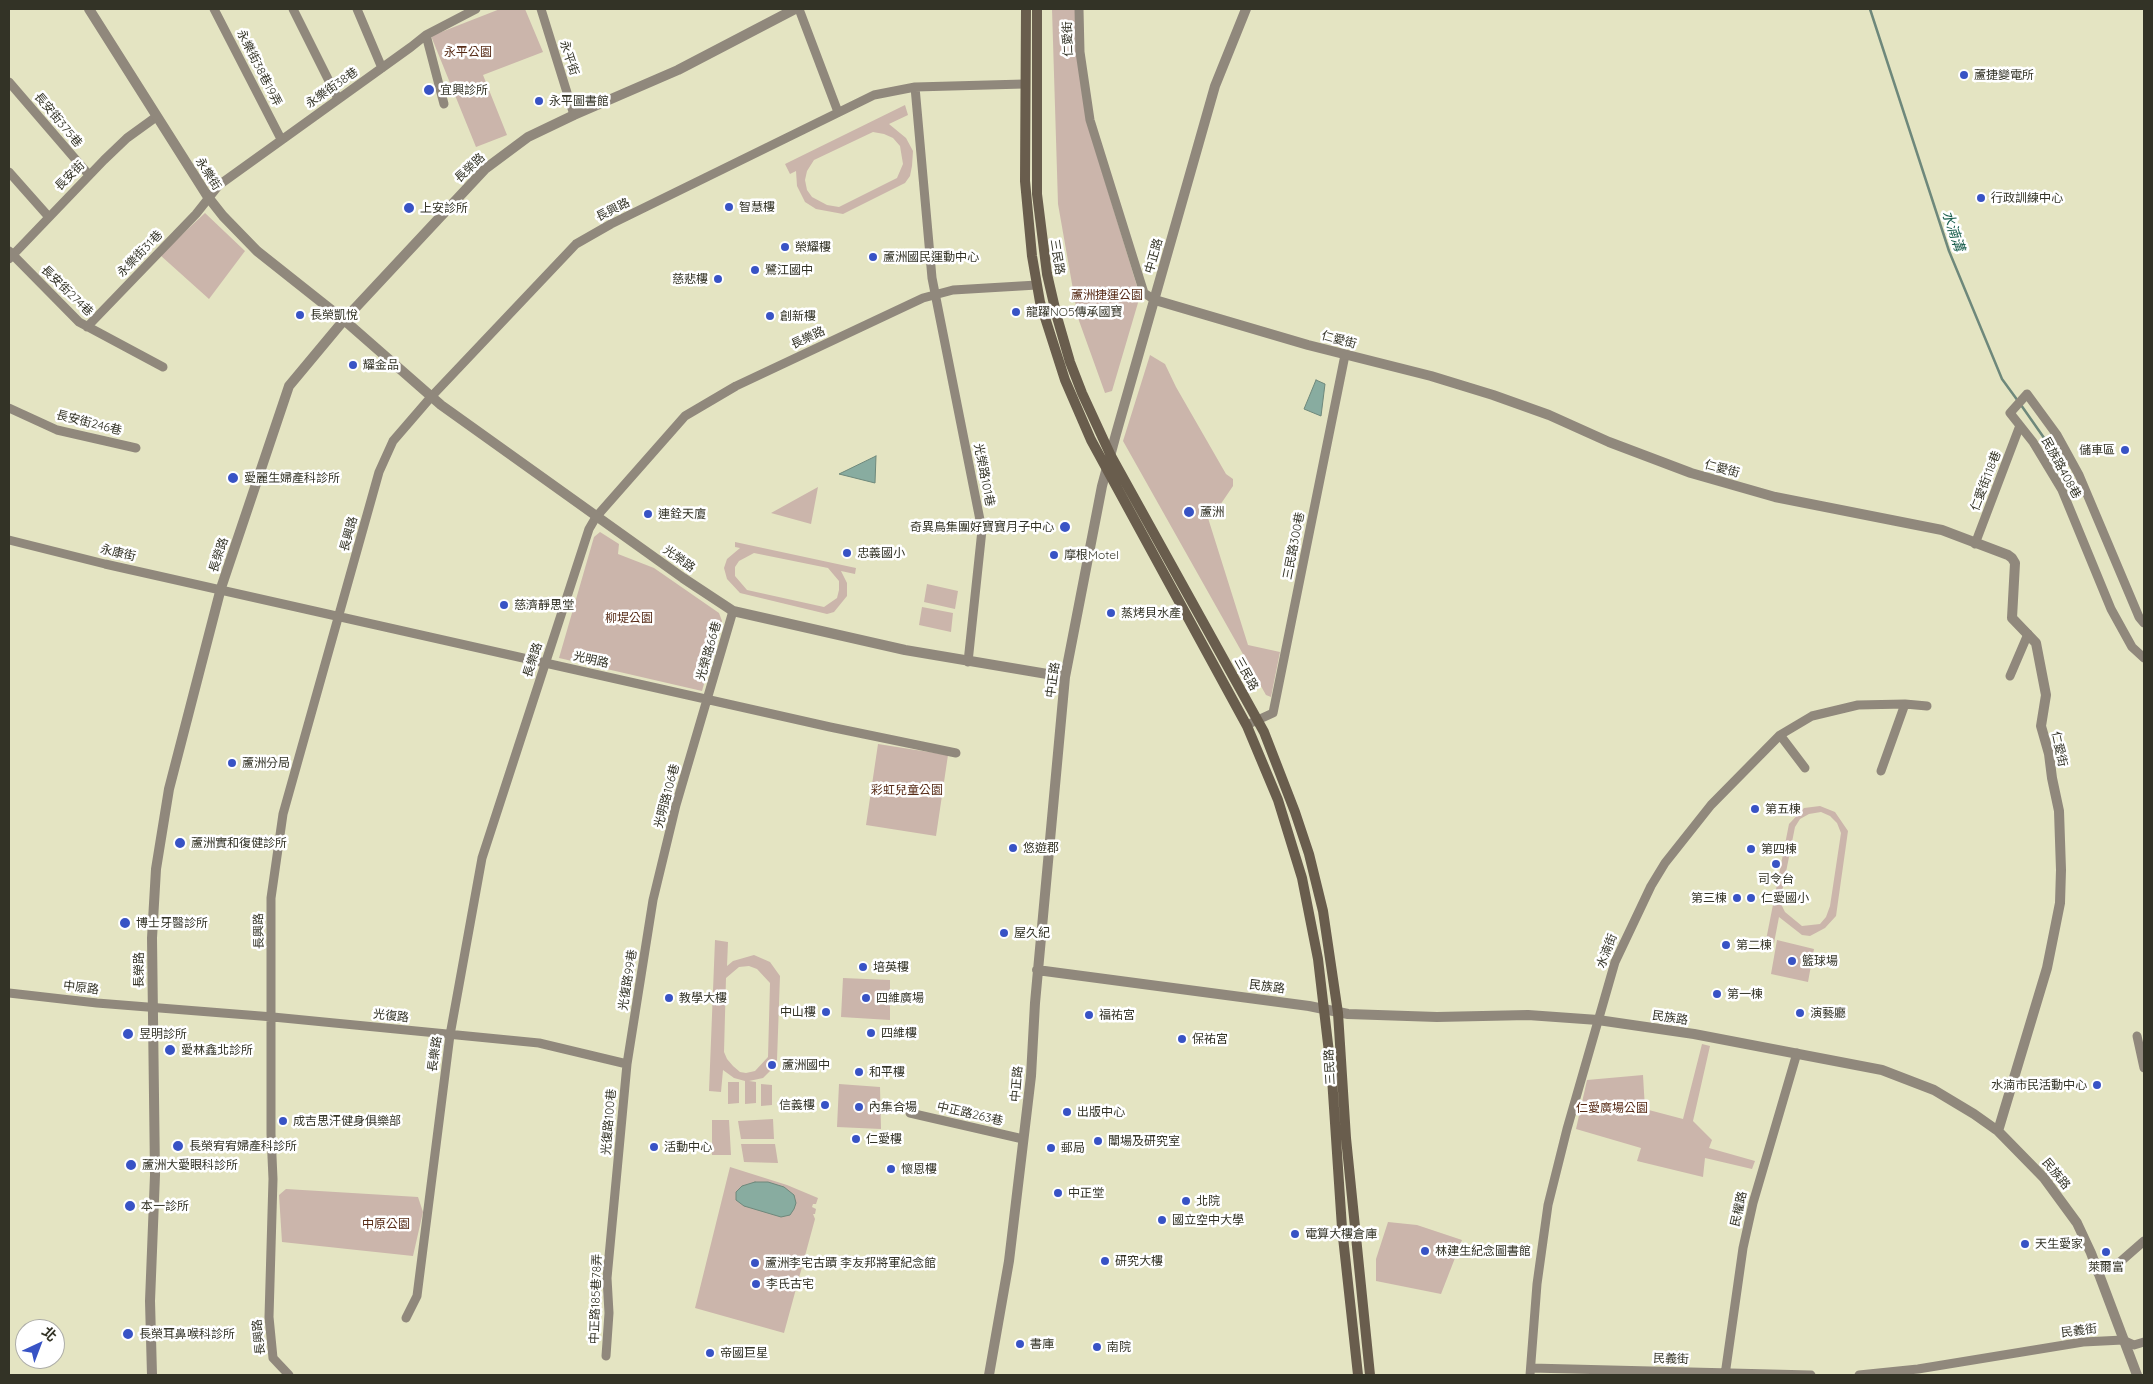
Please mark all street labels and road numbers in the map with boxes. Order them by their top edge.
street label: 仁愛街 [1060,21,1076,57]
street label: 永樂街38巷19弄 [234,27,284,109]
street label: 永平街 [557,39,581,77]
street label: 永樂街38巷 [303,65,361,111]
street label: 長安街375巷 [31,90,85,150]
street label: 長榮路 [452,150,488,186]
street label: 永樂街 [192,155,224,193]
street label: 長安街 [52,158,88,194]
street label: 長興路 [594,195,632,225]
street label: 永樂街31巷 [114,228,166,280]
street label: 中正路 [1142,237,1166,275]
street label: 三民路 [1047,238,1067,276]
street label: 長安街274巷 [38,263,96,319]
street label: 長樂路 [789,324,827,352]
street label: 仁愛街 [1320,328,1358,352]
street label: 長安街246巷 [55,408,123,438]
street label: 民族路408巷 [2038,435,2084,501]
street label: 光榮路101巷 [971,442,997,508]
street label: 仁愛街118巷 [1968,449,2004,513]
street label: 仁愛街 [1703,457,1741,481]
street label: 三民路300巷 [1280,511,1308,581]
street label: 長興路 [337,515,361,553]
street label: 長榮路 [207,536,231,574]
street label: 永康街 [99,542,137,564]
street label: 光榮路 [660,543,698,575]
street label: 光榮路66巷 [694,620,724,682]
street label: 長樂路 [521,641,545,679]
street label: 光明路 [572,649,610,671]
street label: 三民路 [1231,655,1261,693]
street label: 中正路 [1043,661,1063,699]
street label: 仁愛街 [2048,730,2070,768]
street label: 光明路106巷 [651,762,683,830]
street label: 長興路 [251,913,267,949]
street label: 水湳街 [1594,932,1620,970]
street label: 光復路99巷 [616,949,640,1011]
street label: 長榮路 [132,952,146,988]
street label: 民族路 [1248,978,1286,996]
street label: 中原路 [62,979,100,997]
street label: 光復路 [372,1007,410,1025]
street label: 民族路 [1651,1008,1689,1028]
street label: 長樂路 [425,1035,445,1073]
street label: 三民路 [1322,1049,1338,1085]
street label: 中正路 [1008,1065,1026,1103]
street label: 光復路100巷 [599,1088,619,1156]
street label: 中正路263巷 [936,1099,1004,1129]
street label: 民族路 [2039,1156,2073,1192]
street label: 民權路 [1728,1190,1750,1228]
street label: 中正路185巷78弄 [587,1254,605,1344]
street label: 長興路 [250,1318,268,1356]
street label: 民義街 [2060,1322,2098,1340]
street label: 民義街 [1653,1351,1689,1367]

